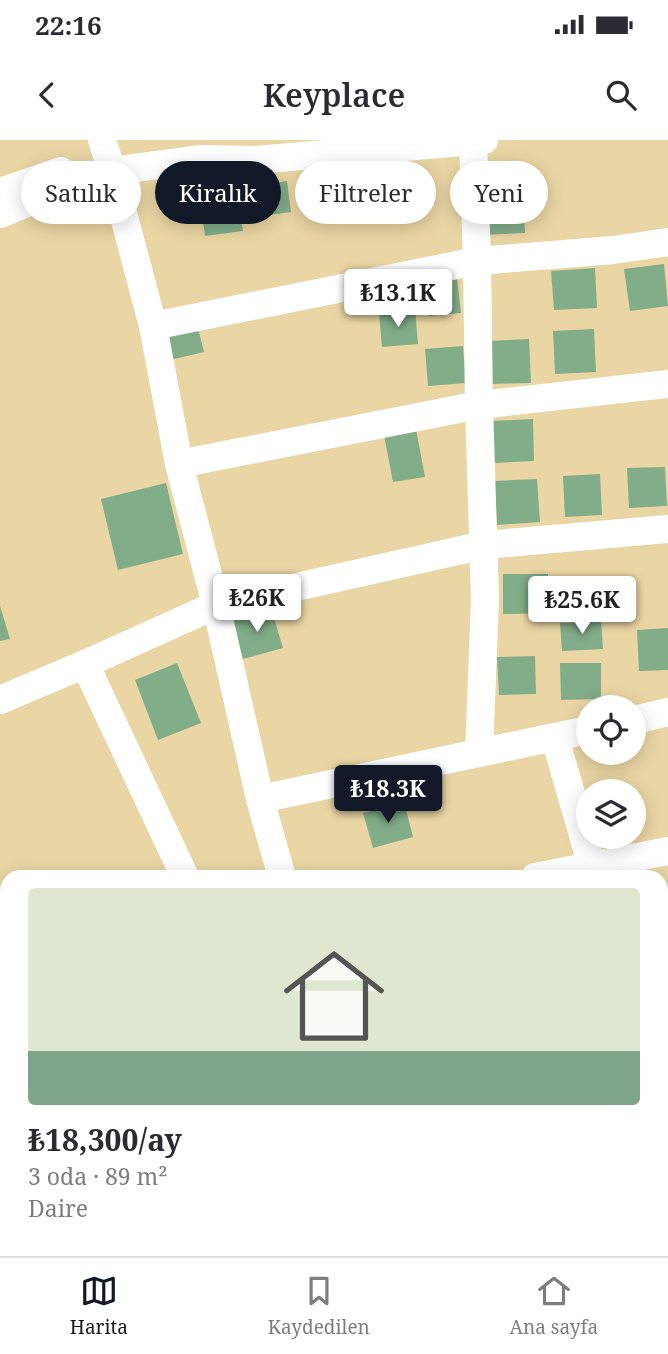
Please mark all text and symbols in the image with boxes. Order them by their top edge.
text: 22:16 [35,7,102,43]
text: Keyplace [263,73,405,116]
icon: back [28,76,66,114]
icon: search [602,76,640,114]
chip: Satılık [21,161,141,224]
chip: Kiralık [155,161,281,224]
chip: Filtreler [295,161,436,224]
chip: Yeni [450,161,548,224]
pin: ₺13.1K [341,270,455,329]
text: ₺13.1K [360,276,436,308]
pin: ₺26K [216,574,298,634]
pin: ₺25.6K [525,576,639,636]
text: ₺26K [229,581,285,613]
text: ₺25.6K [544,583,620,615]
map controls [576,695,646,849]
button: locate [576,695,646,765]
pin: ₺18.3K [331,766,445,825]
text: ₺18.3K [350,772,426,804]
button: layers [576,779,646,849]
icon: home [271,933,397,1059]
text: ₺18,300/ay [28,1119,182,1160]
text: 3 oda · 89 m² [28,1160,168,1192]
text: Daire [28,1192,88,1224]
tab: Harita [70,1272,128,1340]
tab: Kaydedilen [268,1272,370,1340]
tab: Ana sayfa [510,1272,598,1340]

